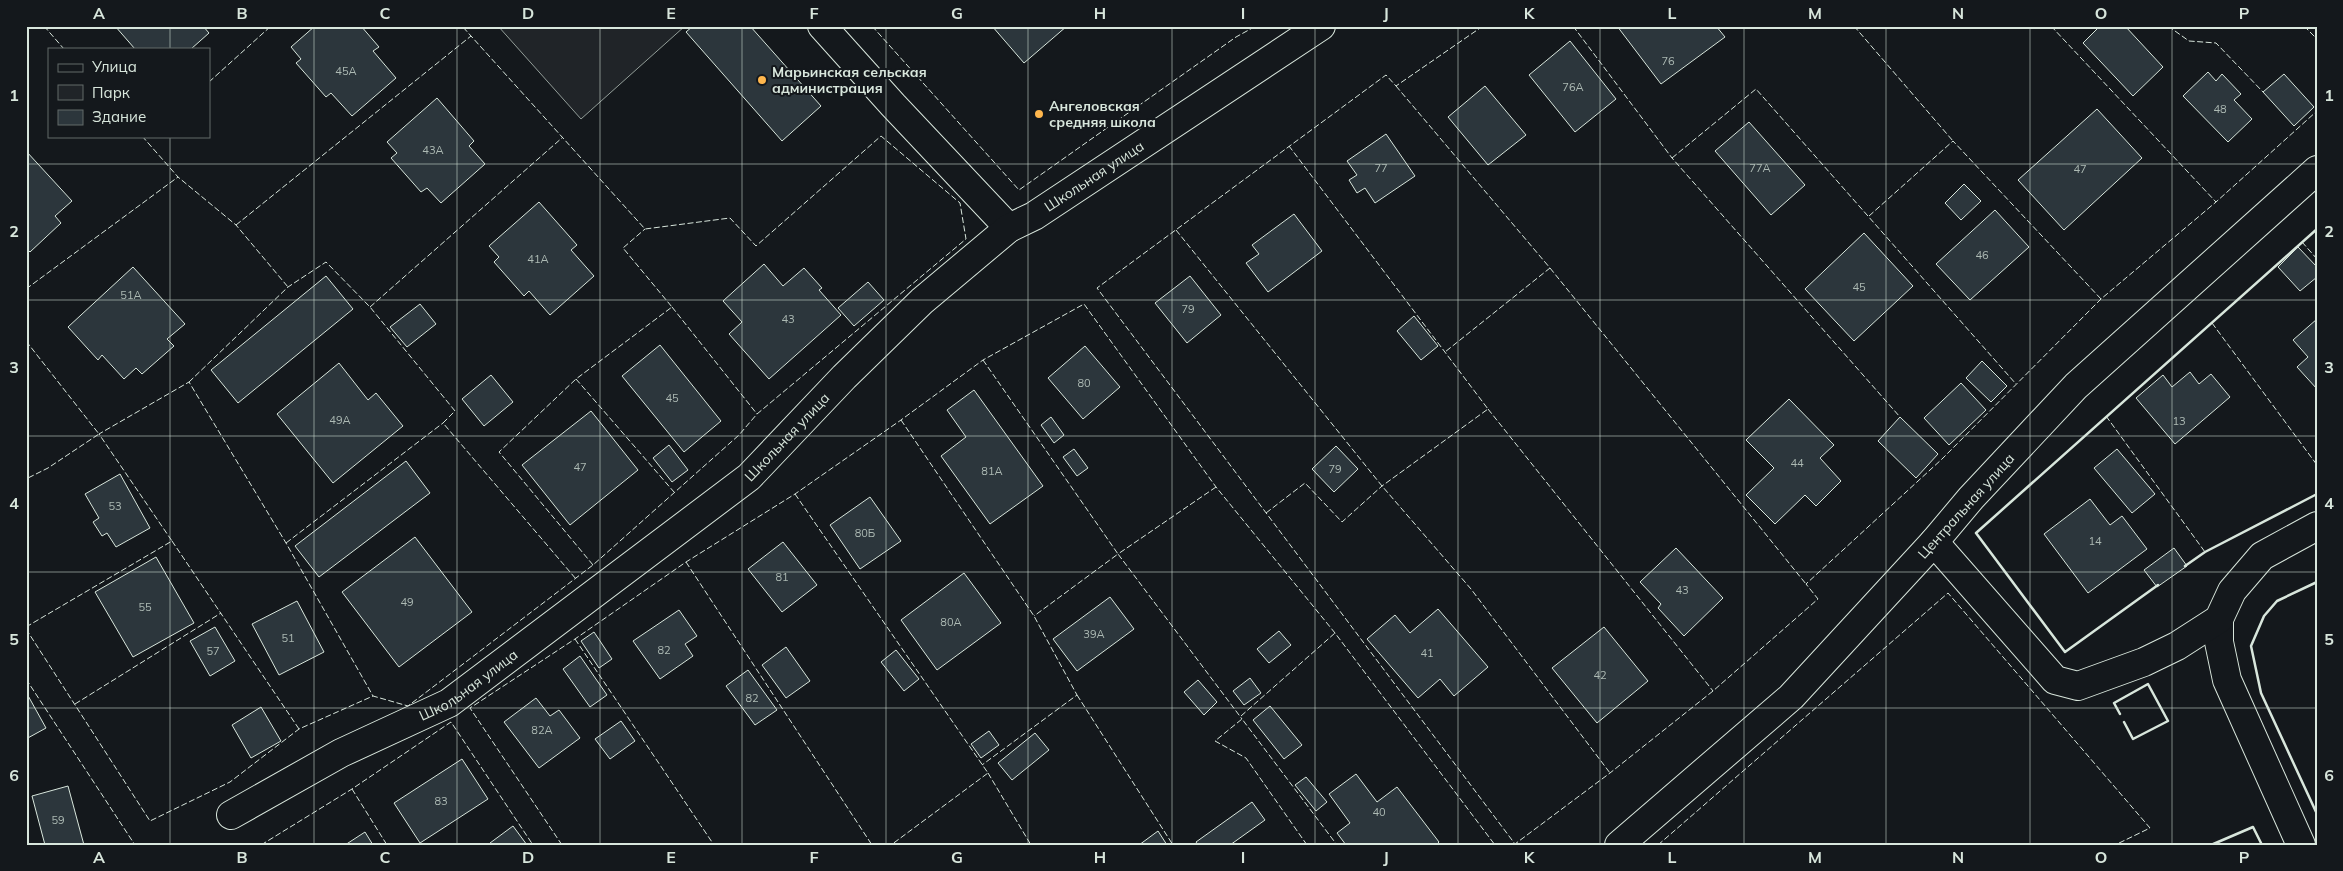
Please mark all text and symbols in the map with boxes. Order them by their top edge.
text: A [93,3,105,23]
text: B [236,3,248,23]
text: C [380,3,391,23]
text: D [522,3,534,23]
text: E [666,3,676,23]
text: F [809,3,819,23]
text: G [951,3,963,23]
text: H [1094,3,1106,23]
text: I [1241,3,1245,23]
text: J [1383,3,1389,23]
text: K [1524,3,1536,23]
text: L [1668,3,1677,23]
text: M [1808,3,1822,23]
text: N [1952,3,1964,23]
text: O [2095,3,2107,23]
text: P [2239,3,2250,23]
legend [48,48,210,138]
house number: 76 [1661,54,1675,68]
text: Улица [91,57,137,76]
place label: Марьинская сельская администрация [772,63,927,97]
house number: 45А [335,64,357,78]
marker: Марьинская сельская администрация [756,74,768,86]
house number: 76А [1562,80,1584,94]
text: Парк [92,83,131,102]
text: 1 [9,85,19,105]
text: 1 [2324,85,2334,105]
place label: Ангеловская средняя школа [1049,97,1156,131]
house number: 48 [2213,102,2227,116]
text: Здание [92,107,146,126]
marker: Ангеловская средняя школа [1033,108,1045,120]
street label: Школьная улица [1041,137,1147,216]
house number: 43А [422,143,444,157]
house number: 77 [1374,161,1388,175]
house number: 77А [1749,161,1771,175]
house number: 47 [2073,162,2087,176]
text: 2 [9,221,19,241]
text: 2 [2324,221,2334,241]
house number: 46 [1975,248,1989,262]
house number: 41А [527,252,549,266]
house number: 45 [1852,280,1866,294]
house number: 51А [120,288,142,302]
house number: 79 [1181,302,1195,316]
house number: 43 [781,312,795,326]
text: 3 [9,357,19,377]
text: 3 [2324,357,2334,377]
house number: 80 [1077,376,1091,390]
street label: Школьная улица [741,389,833,485]
house number: 45 [665,391,679,405]
house number: 49А [329,413,351,427]
house number: 13 [2172,414,2186,428]
street label: Центральная улица [1914,450,2018,562]
house number: 44 [1790,456,1804,470]
house number: 47 [573,460,587,474]
house number: 79 [1328,462,1342,476]
house number: 81А [981,464,1003,478]
text: 4 [9,493,19,513]
text: 4 [2324,493,2334,513]
house number: 53 [108,499,122,513]
house number: 80Б [855,526,875,540]
house number: 14 [2088,534,2102,548]
house number: 81 [775,570,789,584]
house number: 43 [1675,583,1689,597]
house number: 49 [400,595,414,609]
house number: 55 [138,600,152,614]
house number: 80А [940,615,962,629]
house number: 39А [1083,627,1105,641]
text: 5 [9,629,19,649]
text: 5 [2324,629,2334,649]
house number: 51 [281,631,295,645]
house number: 82 [657,643,671,657]
house number: 57 [206,644,220,658]
street label: Школьная улица [416,646,521,725]
house number: 41 [1420,646,1434,660]
house number: 42 [1593,668,1607,682]
house number: 82 [745,691,759,705]
house number: 82А [531,723,553,737]
text: 6 [9,765,19,785]
text: 6 [2324,765,2334,785]
house number: 83 [434,794,448,808]
house number: 40 [1372,805,1386,819]
house number: 59 [51,813,65,827]
text: A [93,847,105,867]
text: B [236,847,248,867]
text: C [380,847,391,867]
text: D [522,847,534,867]
text: E [666,847,676,867]
text: F [809,847,819,867]
text: G [951,847,963,867]
text: H [1094,847,1106,867]
text: I [1241,847,1245,867]
text: J [1383,847,1389,867]
text: K [1524,847,1536,867]
text: L [1668,847,1677,867]
text: M [1808,847,1822,867]
text: N [1952,847,1964,867]
text: O [2095,847,2107,867]
text: P [2239,847,2250,867]

